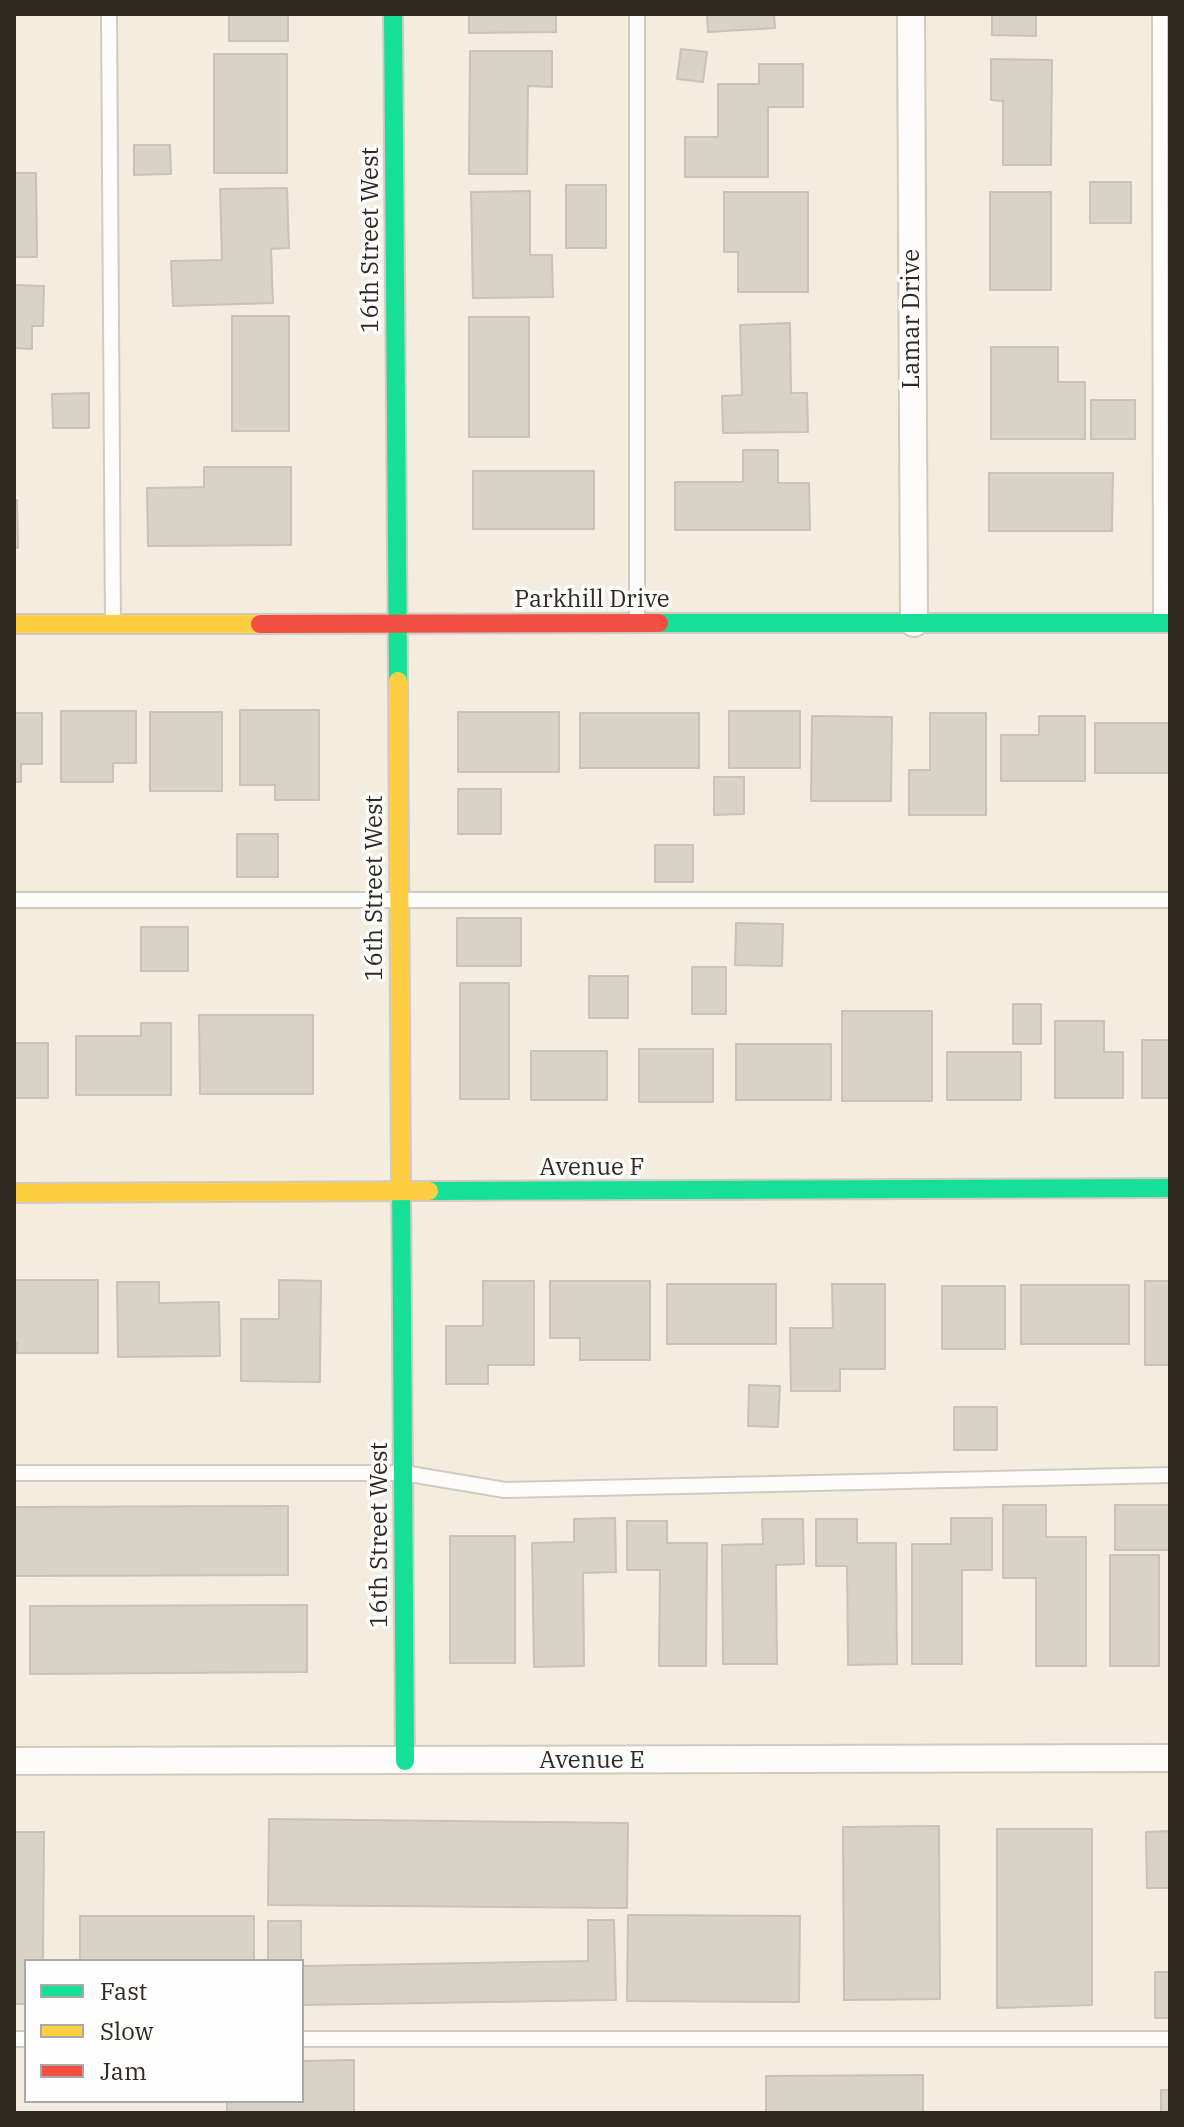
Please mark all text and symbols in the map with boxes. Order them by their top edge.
street label: 16th Street West [357,147,385,333]
street label: Lamar Drive [898,249,926,389]
street label: Parkhill Drive [514,586,670,614]
street label: 16th Street West [361,795,389,981]
street label: Avenue F [540,1154,644,1182]
street label: 16th Street West [366,1442,394,1628]
street label: Avenue E [539,1747,645,1775]
legend [24,1959,304,2103]
text: Fast [100,1975,147,2007]
text: Slow [100,2015,153,2047]
text: Jam [100,2055,147,2087]

